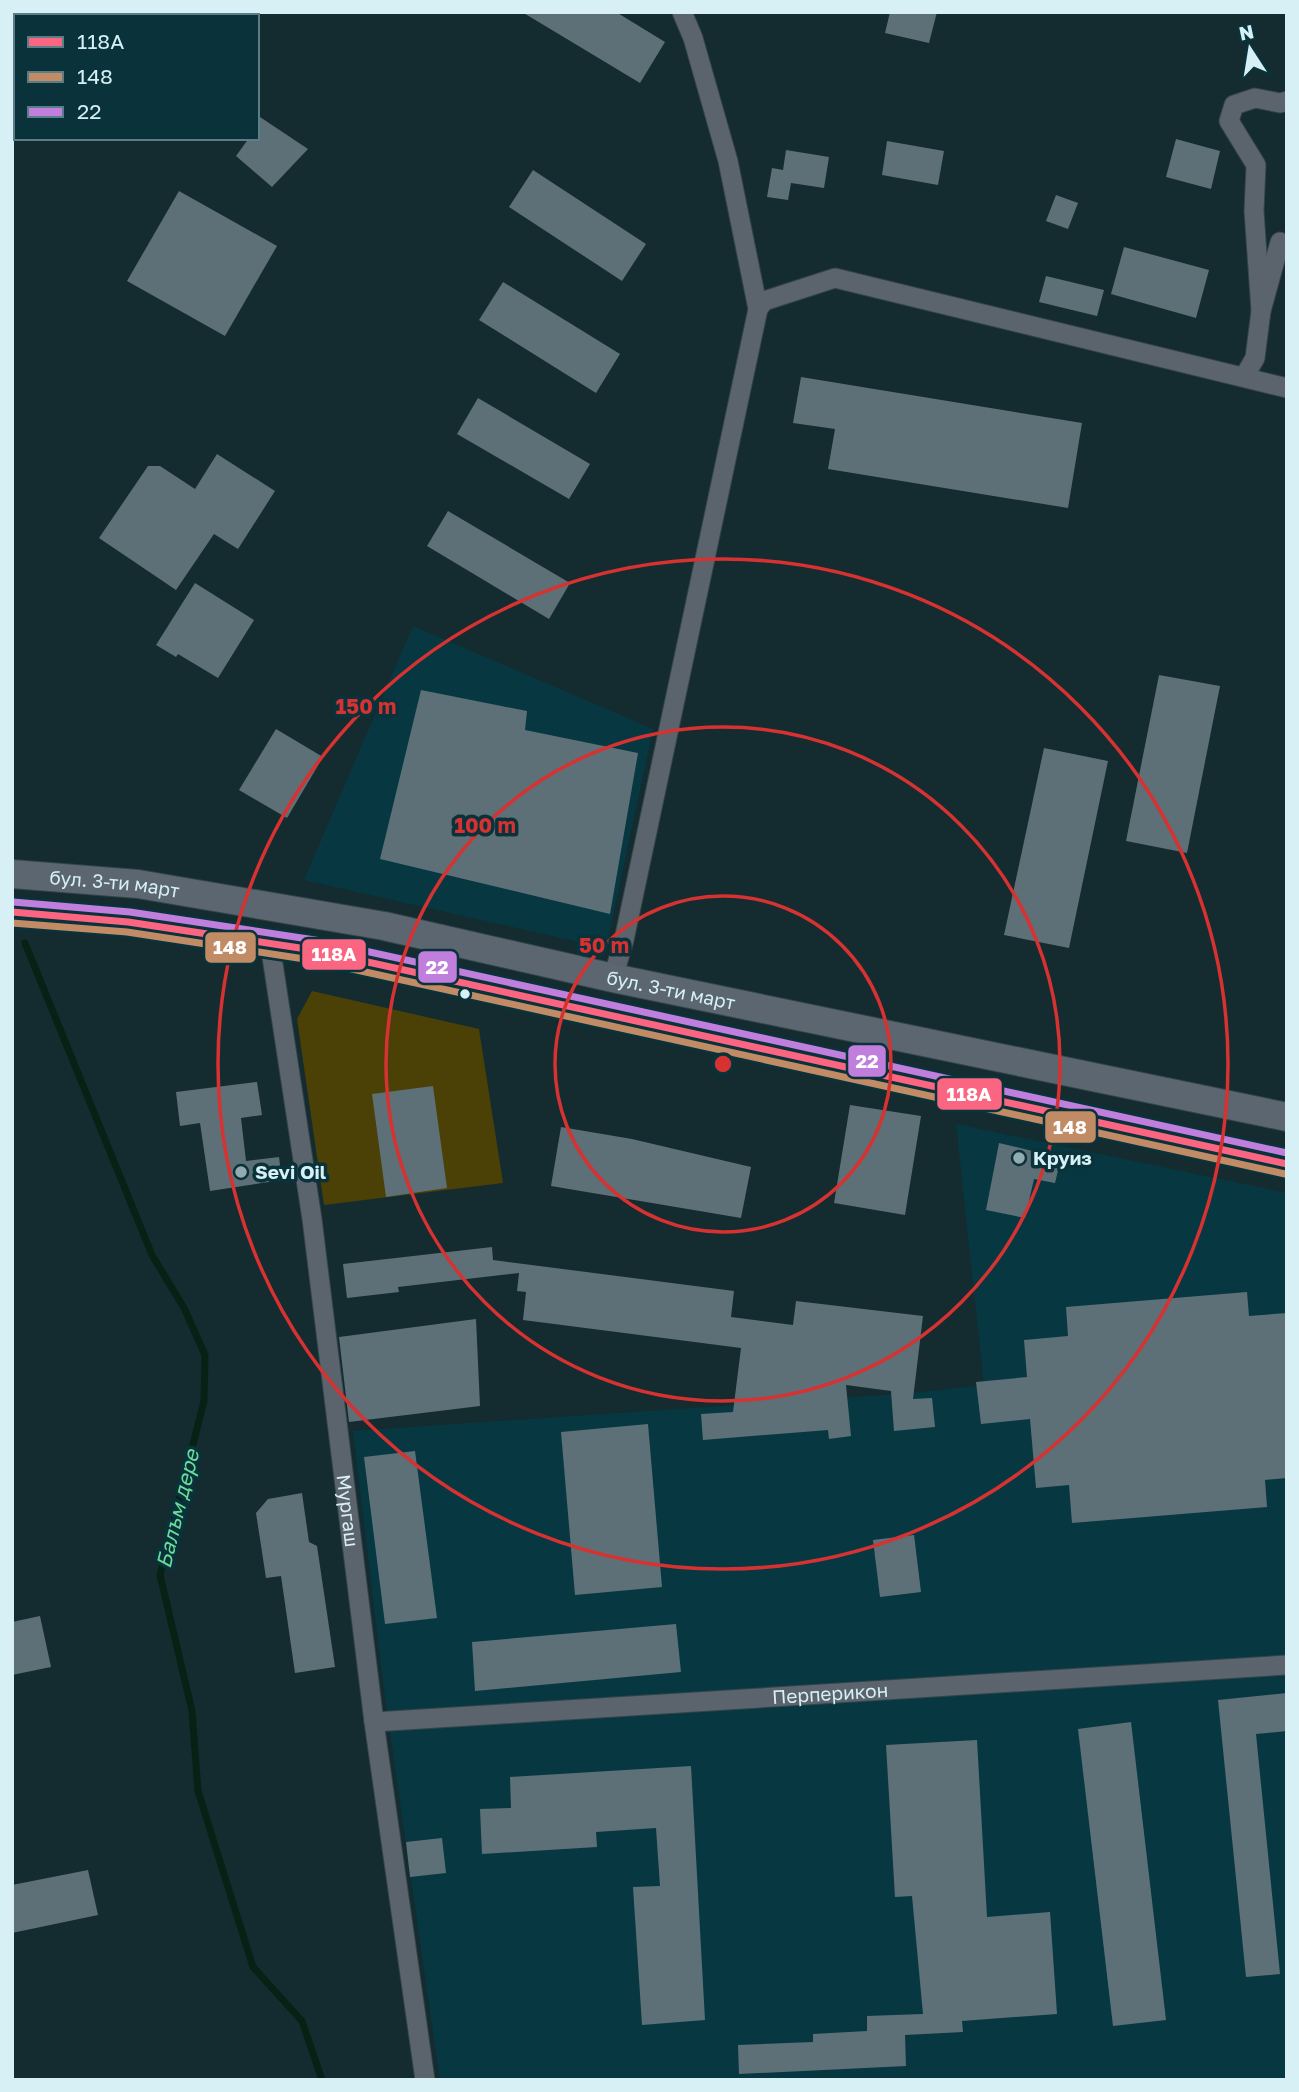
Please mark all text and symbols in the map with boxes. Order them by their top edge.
legend [14,14,259,140]
north arrow [1215,14,1285,84]
text: N [1237,19,1256,45]
text: 118А [77,28,124,54]
text: 148 [77,63,113,89]
text: 22 [77,98,101,124]
text: 150 m [336,693,396,719]
text: 100 m [454,812,516,838]
street label: бул. 3-ти март [49,865,181,902]
line badge: 148 [204,931,257,964]
text: 50 m [579,932,629,958]
text: 148 [213,935,247,958]
line badge: 118А [301,938,367,971]
text: 118А [311,942,357,965]
line badge: 22 [417,950,458,984]
text: 22 [425,955,449,978]
street label: бул. 3-ти март [605,965,737,1014]
unlabelled marker [458,987,472,1001]
line badge: 22 [847,1044,887,1078]
text: 22 [855,1049,879,1072]
centre of rings [711,1052,735,1076]
line badge: 118А [936,1077,1003,1111]
text: 118А [946,1082,992,1105]
line badge: 148 [1044,1110,1097,1144]
text: 148 [1053,1115,1087,1138]
place label: Круиз [1033,1146,1092,1169]
marker: Круиз [1011,1150,1027,1166]
place label: Sevi Oil [255,1160,326,1183]
marker: Sevi Oil [233,1164,249,1180]
water label: Балъм дере [150,1445,205,1571]
street label: Мургаш [333,1473,364,1548]
street label: Перперикон [771,1678,889,1708]

